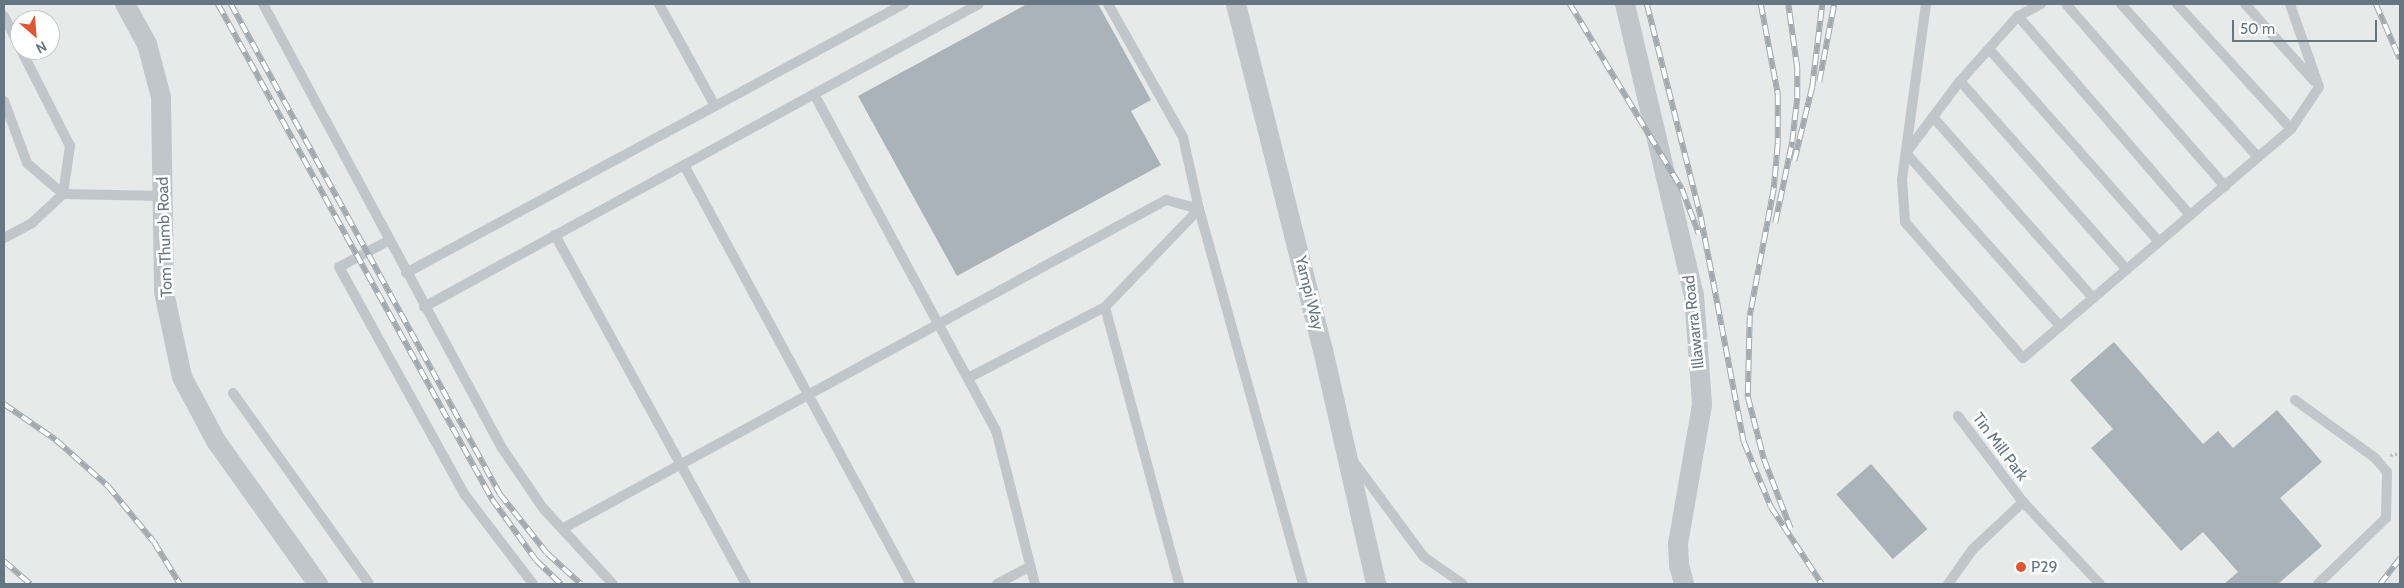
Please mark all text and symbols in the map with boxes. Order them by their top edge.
north arrow [10,10,60,60]
scale bar [2234,10,2379,42]
text: 50 m [2240,20,2275,38]
text: N [33,37,50,58]
street label: Tom Thumb Road [153,177,177,297]
street label: Yampi Way [1291,254,1327,332]
street label: Illawarra Road [1680,274,1708,370]
street label: Tin Mill Park [1968,409,2032,485]
place label: P29 [2031,557,2058,577]
marker: P29 [2015,561,2027,573]

